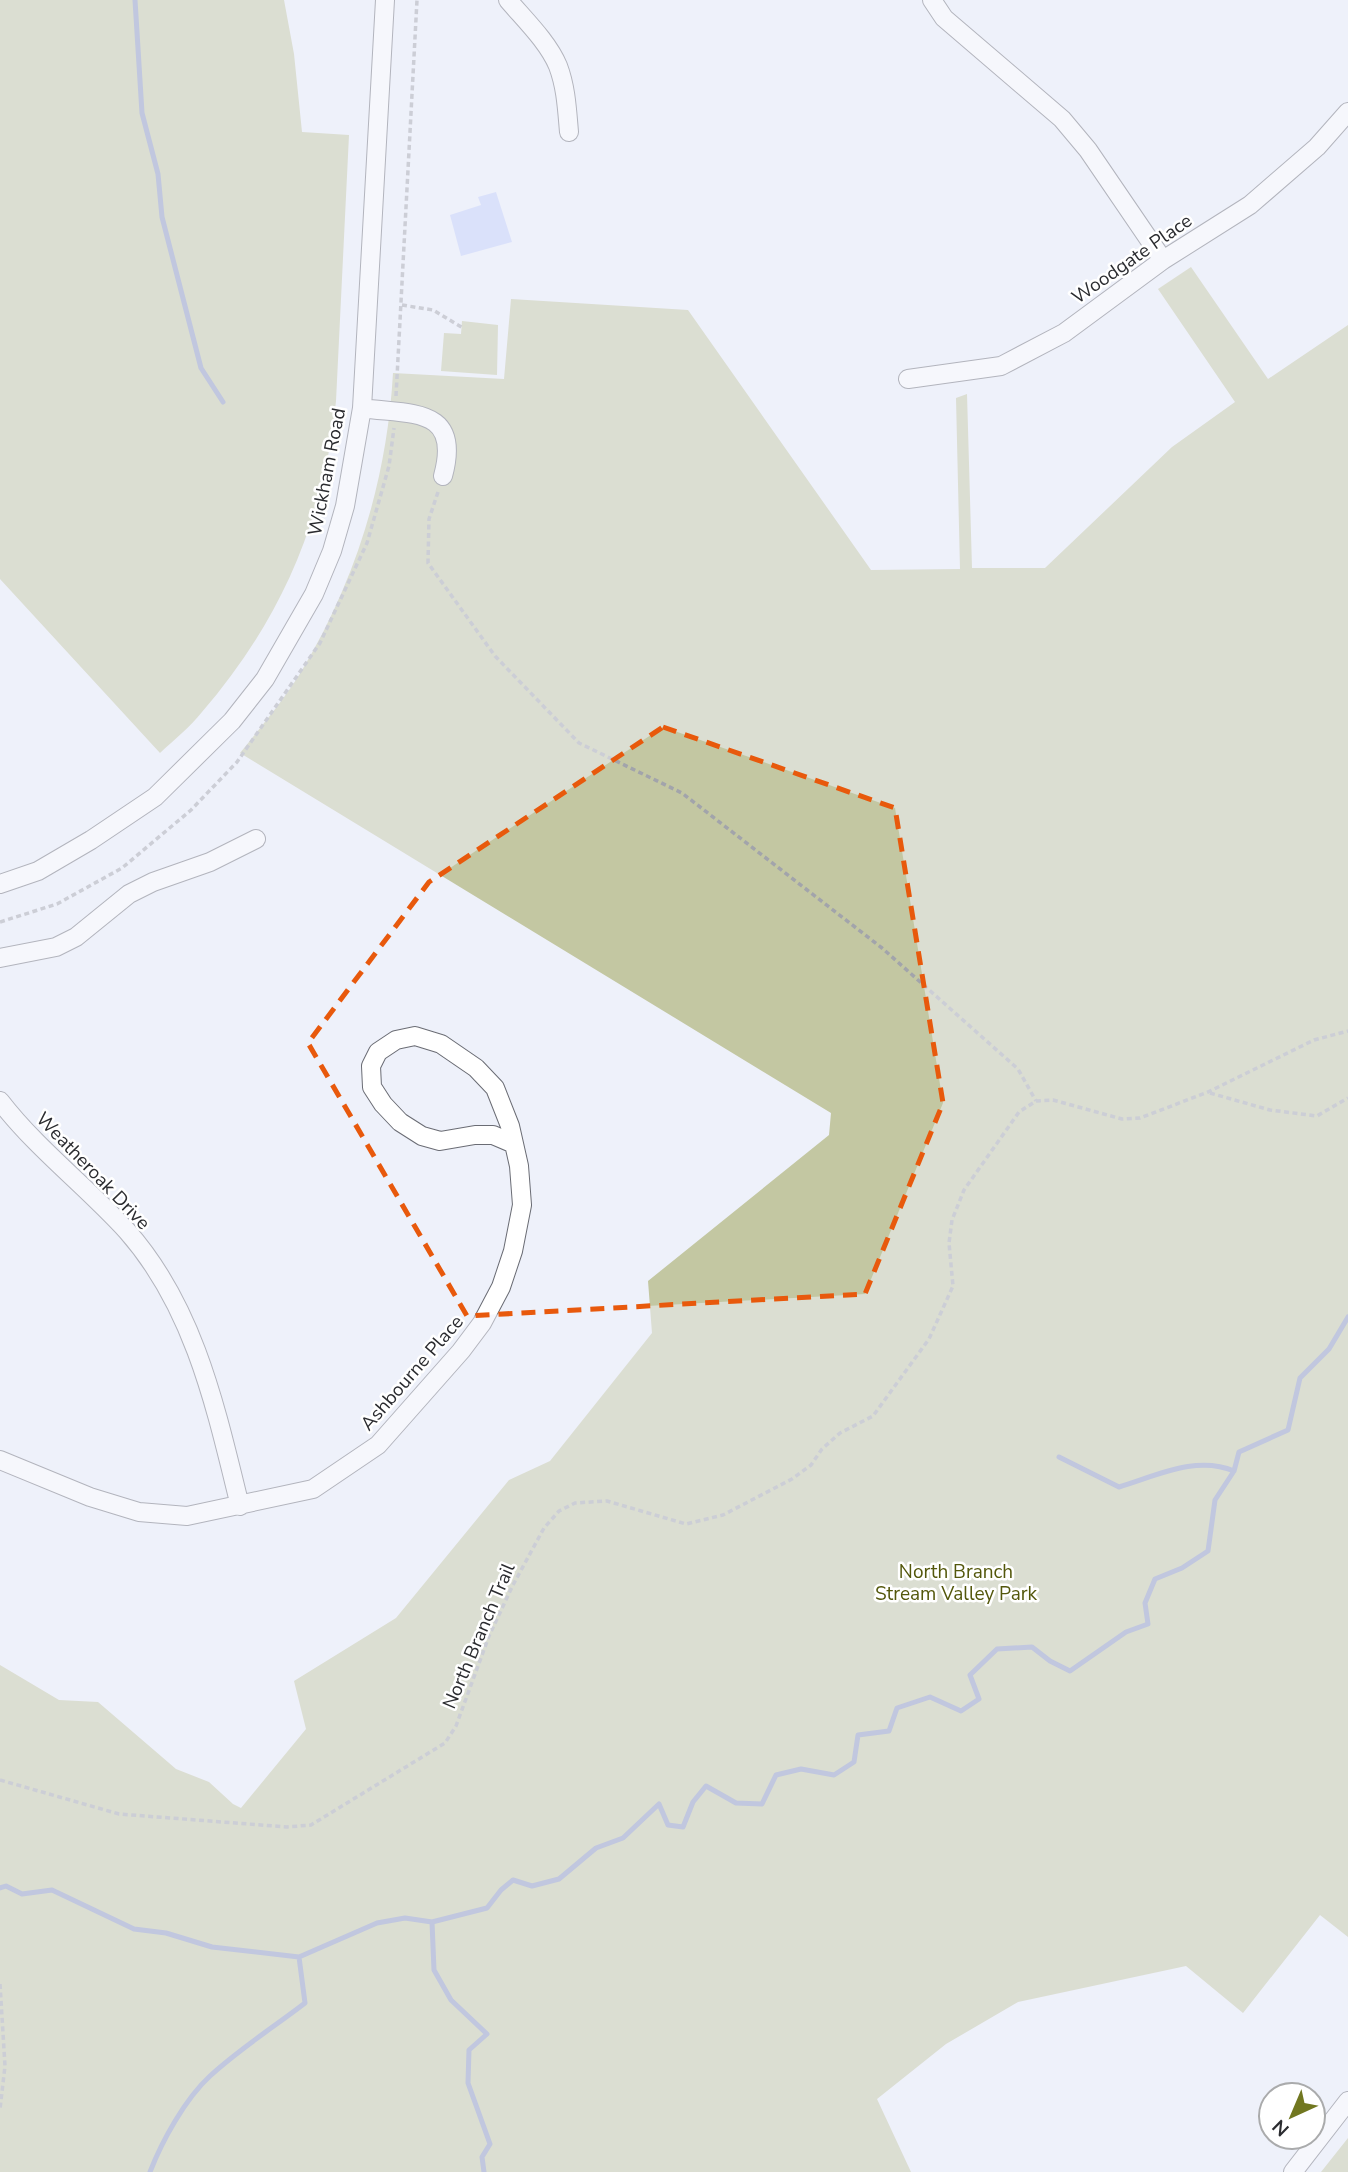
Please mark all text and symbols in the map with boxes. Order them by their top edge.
street label: Woodgate Place [1067,208,1197,310]
street label: Wickham Road [302,406,352,538]
street label: Weatheroak Drive [30,1106,156,1236]
street label: Ashbourne Place [355,1310,469,1436]
street label: North Branch Trail [437,1559,522,1713]
park label: North Branch Stream Valley Park [875,1559,1038,1607]
north arrow [1257,2081,1327,2151]
text: N [1267,2113,1295,2142]

